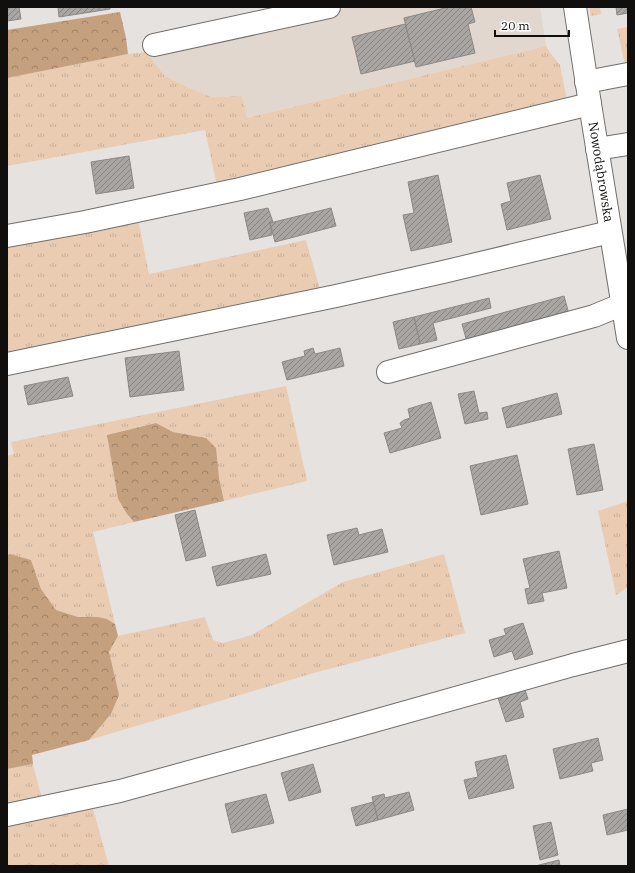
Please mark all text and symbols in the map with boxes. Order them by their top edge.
scale bar [495,12,569,38]
text: 20 m [501,18,530,33]
street label: Nowodąbrowska [585,121,617,223]

